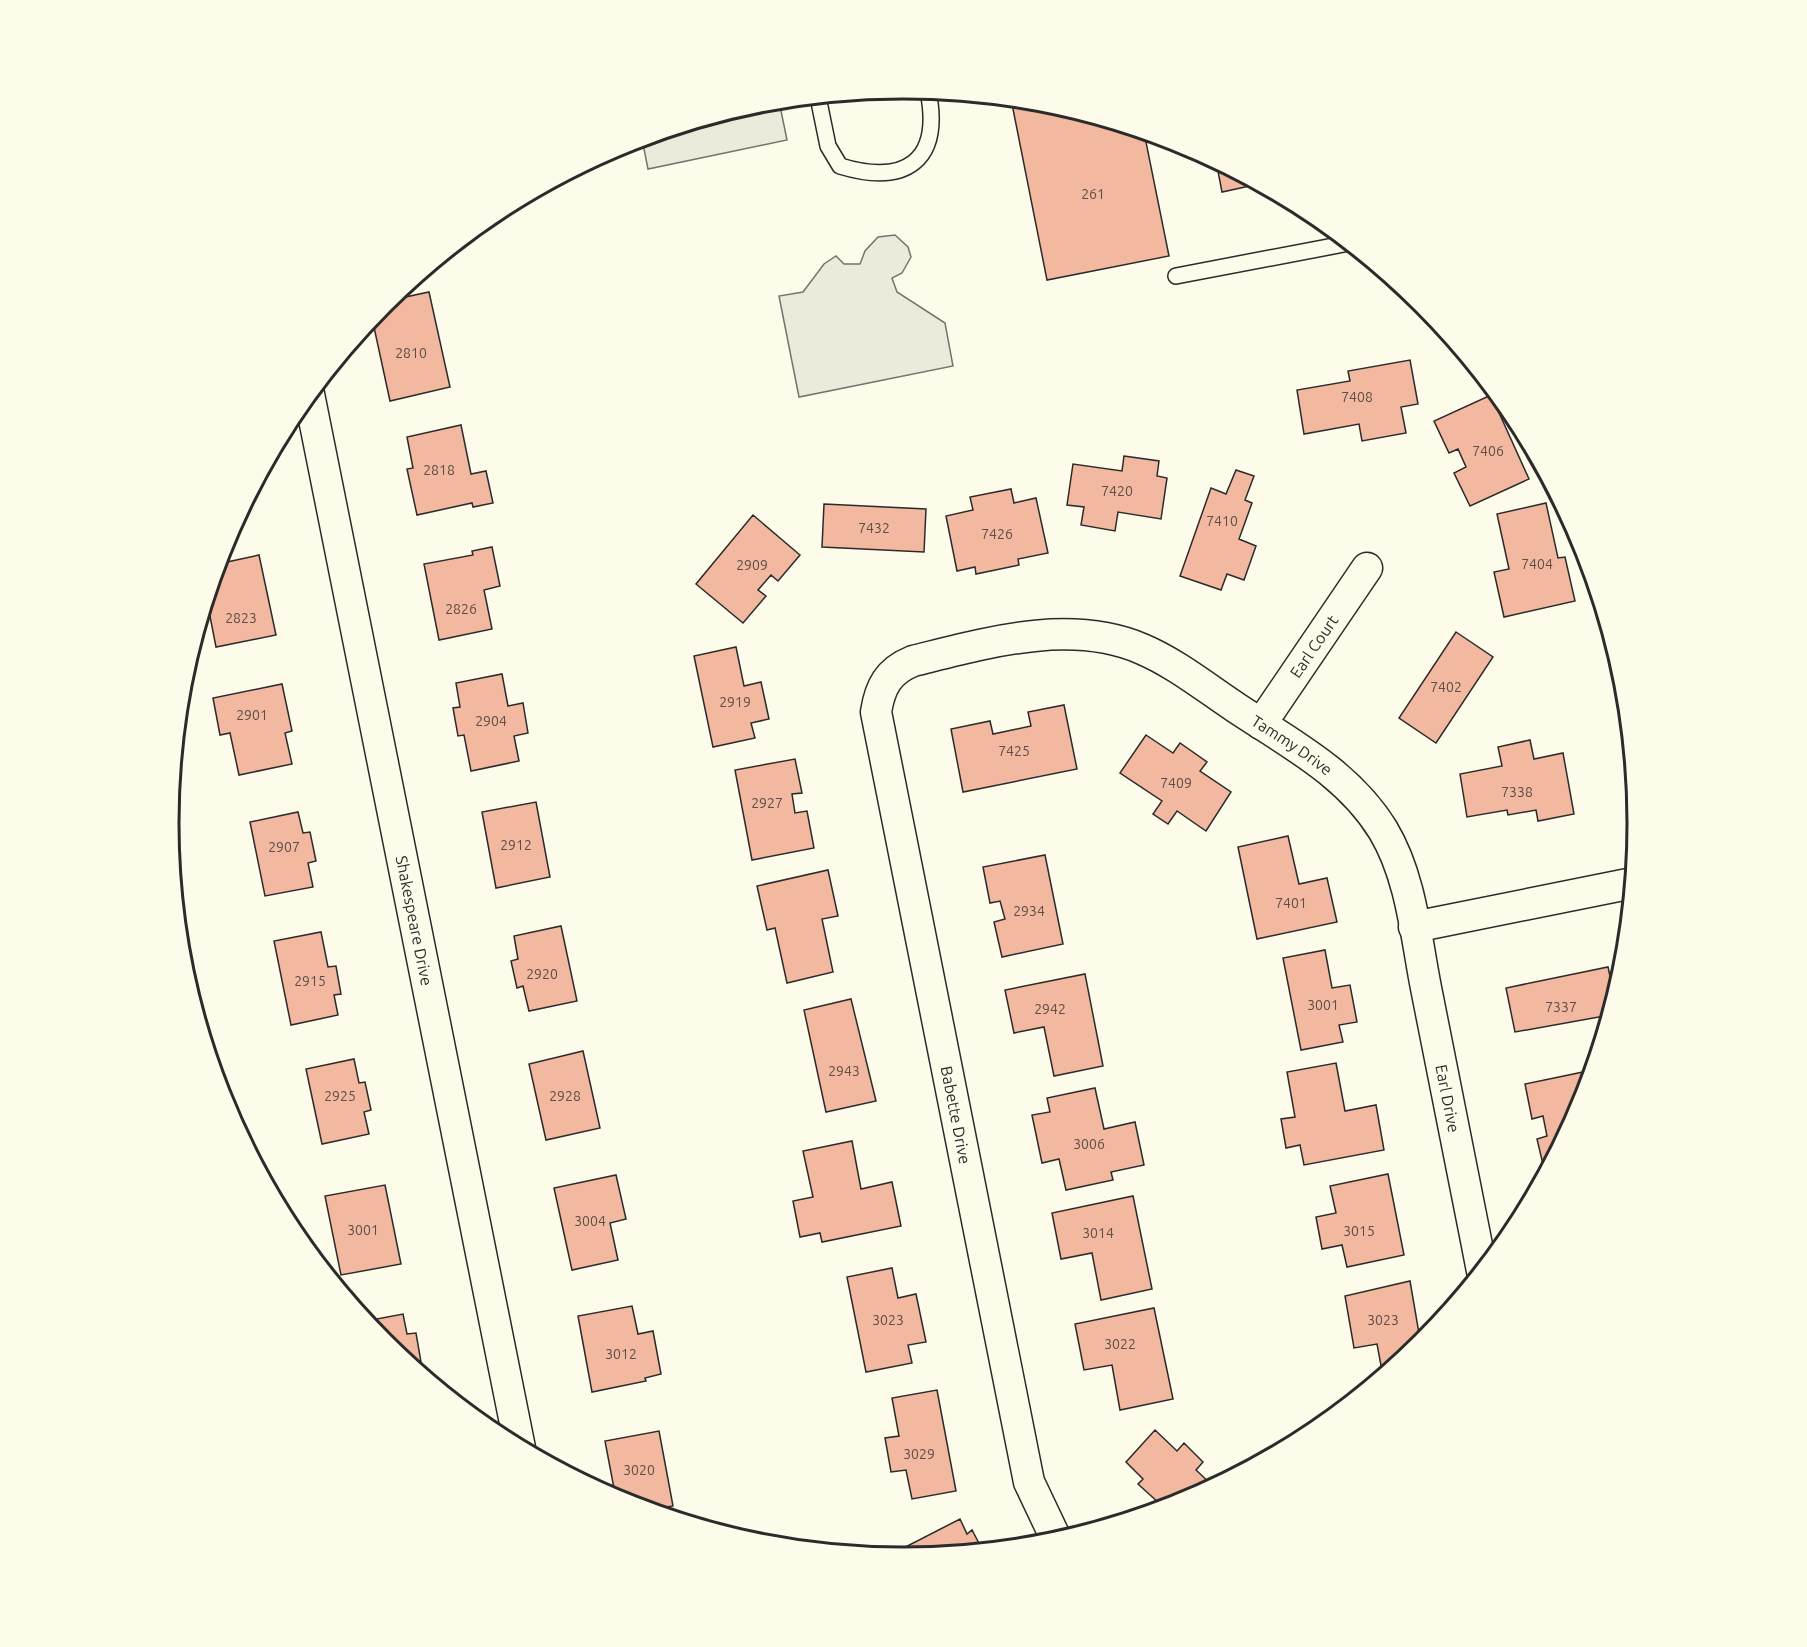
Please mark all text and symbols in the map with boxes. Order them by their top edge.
house number: 261 [1081,186,1105,202]
house number: 2810 [395,345,427,361]
house number: 7408 [1341,389,1373,405]
house number: 7406 [1472,443,1504,459]
house number: 2818 [423,462,455,478]
house number: 7420 [1101,483,1133,499]
house number: 7410 [1206,513,1238,529]
house number: 7432 [858,520,890,536]
house number: 7426 [981,526,1013,542]
house number: 7404 [1521,556,1553,572]
house number: 2909 [736,557,768,573]
house number: 2826 [445,601,477,617]
house number: 2823 [225,610,257,626]
street label: Earl Court [1286,611,1342,681]
house number: 7402 [1430,679,1462,695]
house number: 2919 [719,694,751,710]
house number: 2901 [236,707,268,723]
street label: Tammy Drive [1248,711,1336,779]
house number: 2904 [475,713,507,729]
house number: 7425 [998,743,1030,759]
house number: 7409 [1160,775,1192,791]
house number: 7338 [1501,784,1533,800]
house number: 2927 [751,795,783,811]
house number: 2912 [500,837,532,853]
house number: 2907 [268,839,300,855]
street label: Shakespeare Drive [393,854,436,987]
house number: 7401 [1275,895,1307,911]
house number: 2934 [1013,903,1045,919]
house number: 2920 [526,966,558,982]
house number: 2915 [294,973,326,989]
house number: 3001 [1307,997,1339,1013]
house number: 7337 [1545,999,1577,1015]
house number: 2942 [1034,1001,1066,1017]
house number: 2943 [828,1063,860,1079]
street label: Earl Drive [1432,1063,1463,1134]
street label: Babette Drive [938,1064,974,1166]
house number: 2925 [324,1088,356,1104]
house number: 2928 [549,1088,581,1104]
house number: 3006 [1073,1136,1105,1152]
house number: 3004 [574,1213,606,1229]
house number: 3001 [347,1222,379,1238]
house number: 3015 [1343,1223,1375,1239]
house number: 3014 [1082,1225,1114,1241]
house number: 3023 [872,1312,904,1328]
house number: 3023 [1367,1312,1399,1328]
house number: 3022 [1104,1336,1136,1352]
house number: 3012 [605,1346,637,1362]
house number: 3029 [903,1446,935,1462]
house number: 3020 [623,1462,655,1478]

